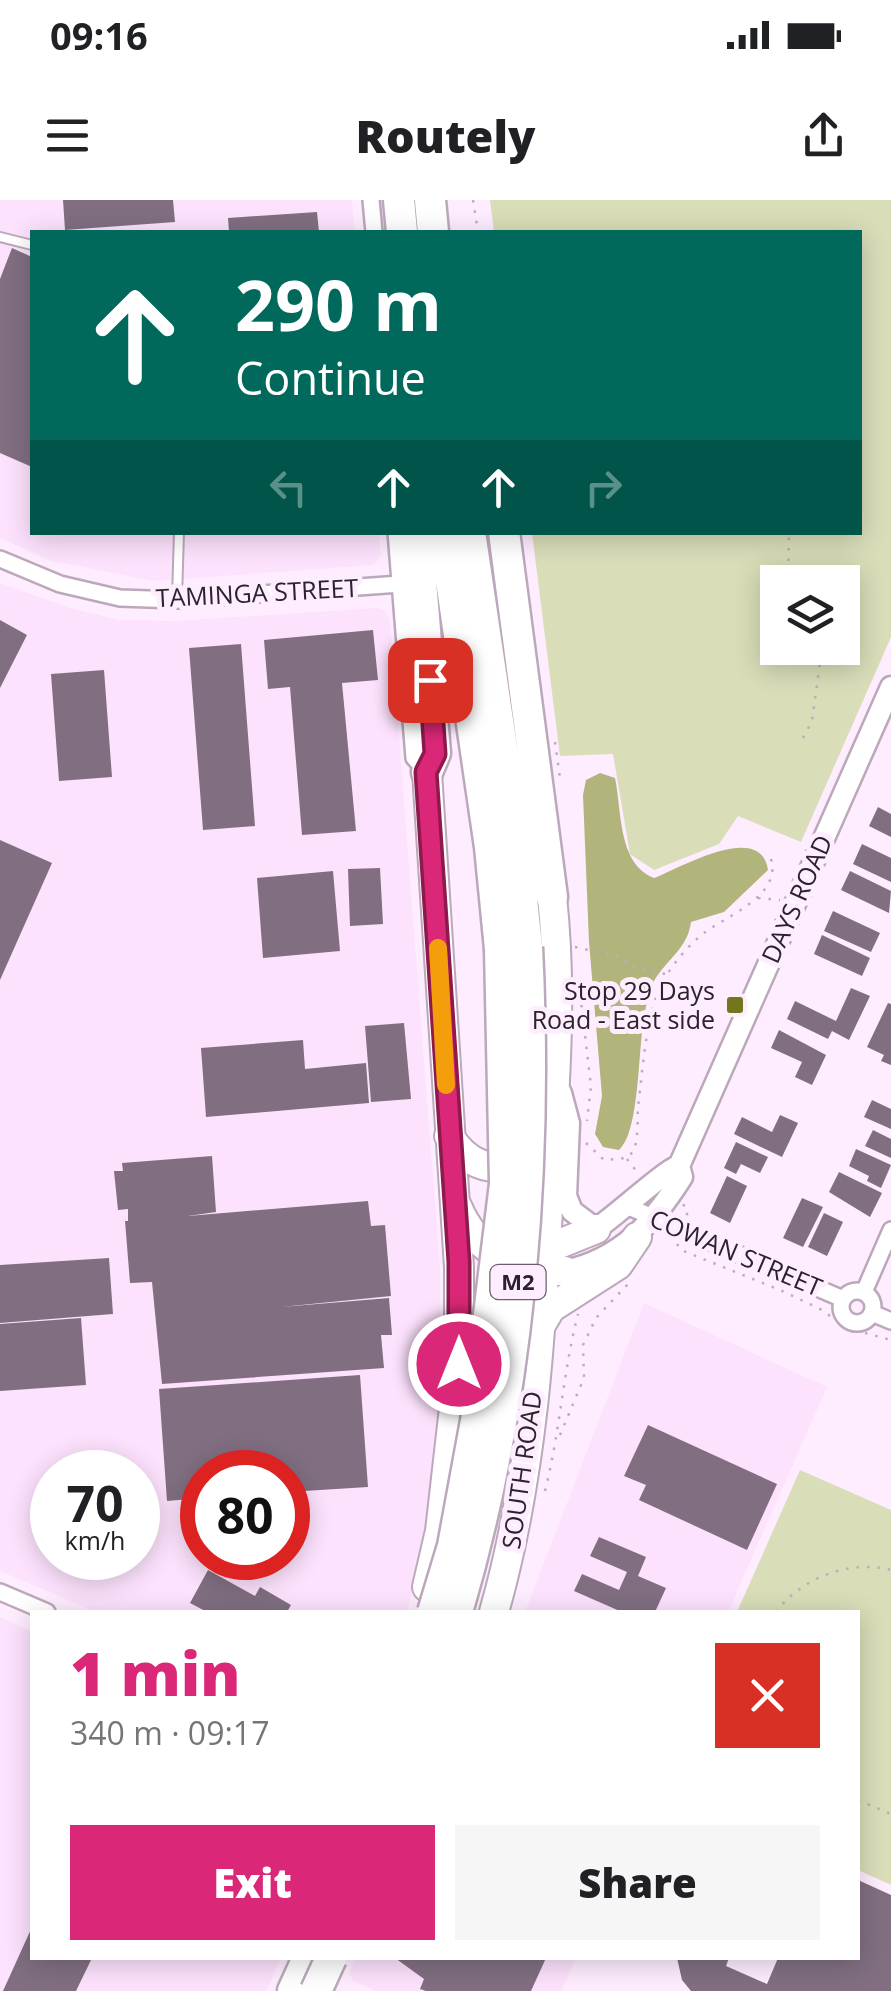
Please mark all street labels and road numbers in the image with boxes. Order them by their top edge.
street label: TAMINGA STREET [155,570,359,614]
street label: DAYS ROAD [753,829,839,968]
street label: COWAN STREET [645,1201,828,1304]
road number: M2 [490,1265,546,1299]
street label: SOUTH ROAD [493,1389,549,1551]

